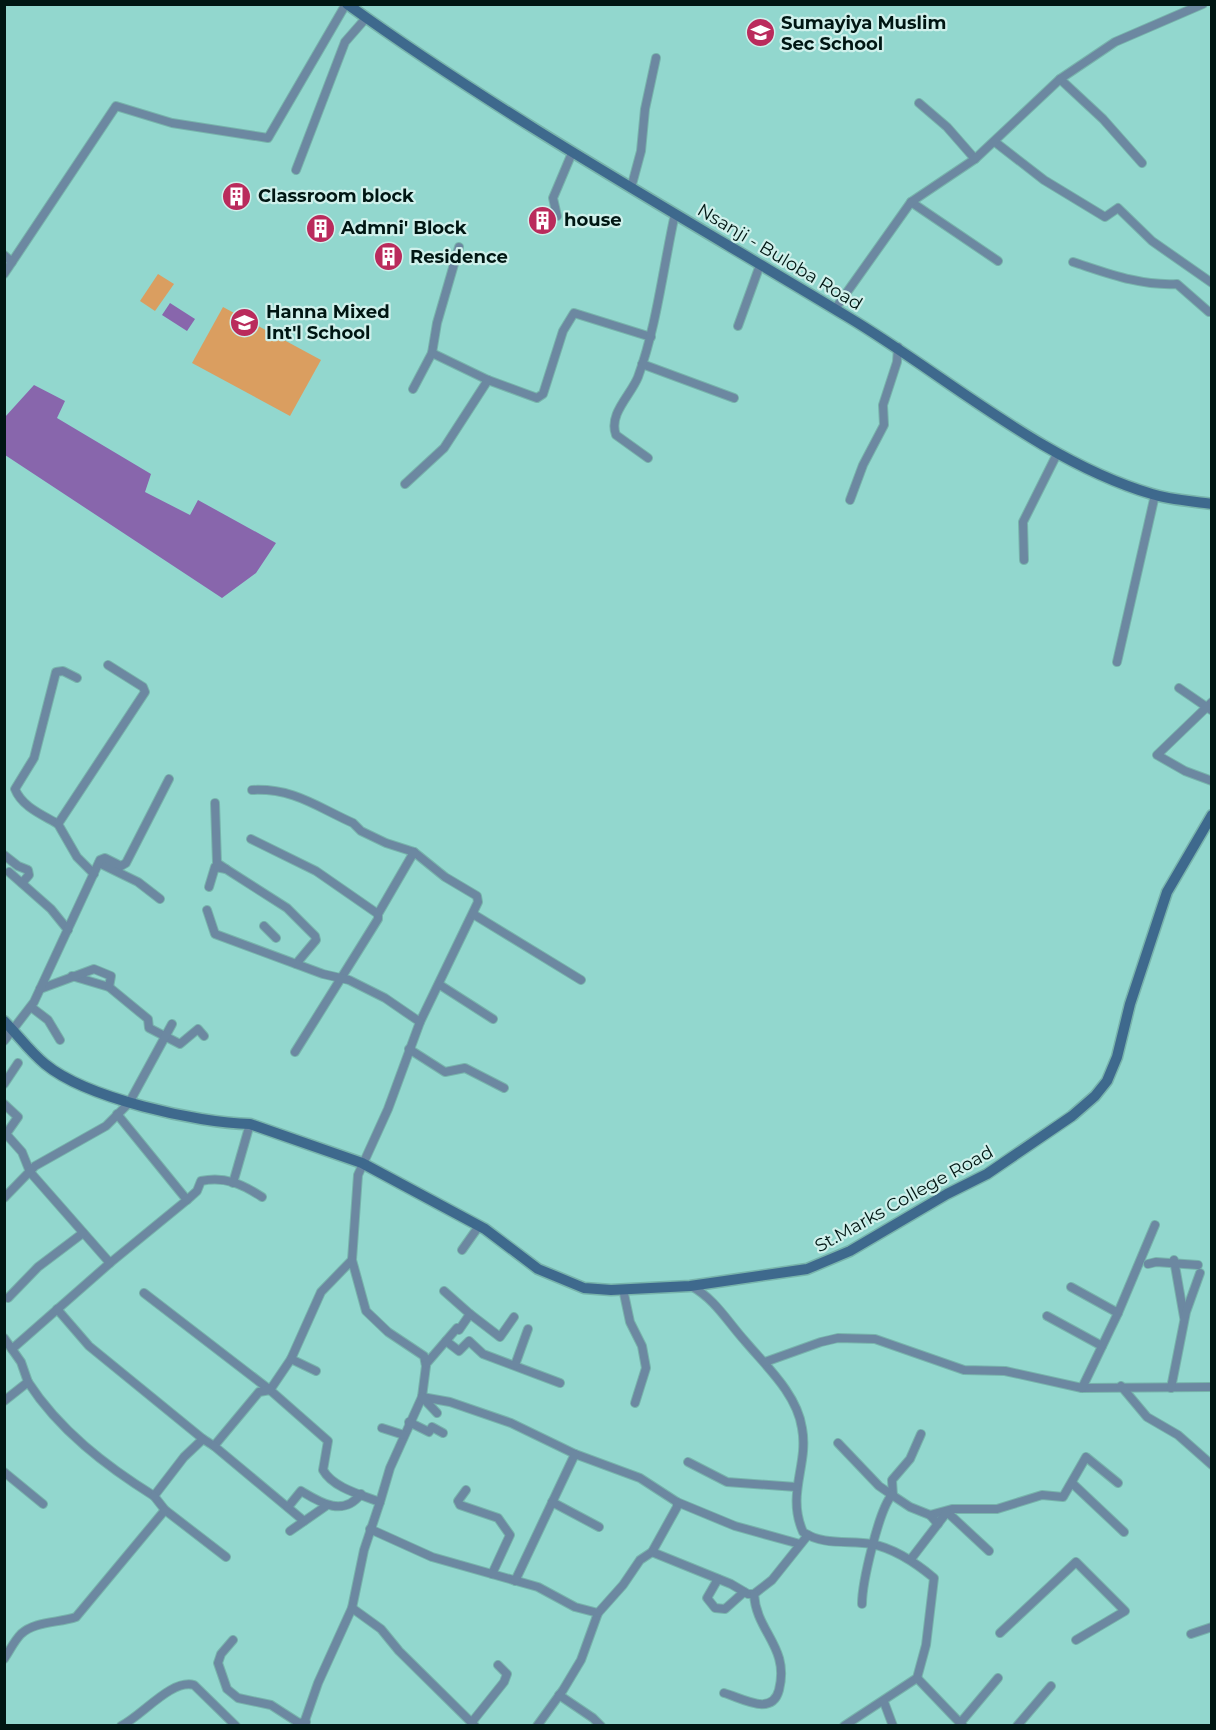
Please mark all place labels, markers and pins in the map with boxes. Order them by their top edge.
place label: Sumayiya Muslim Sec School [781,12,946,55]
school or university icon: Sumayiya Muslim Sec School [744,17,776,49]
building icon: Classroom block [221,180,253,212]
place label: Classroom block [258,185,414,207]
building icon: house [527,204,559,236]
place label: house [564,209,622,231]
building icon: Admni' Block [304,212,336,244]
place label: Admni' Block [340,217,467,239]
building icon: Residence [373,241,405,273]
place label: Residence [410,246,508,268]
place label: Hanna Mixed Int'l School [266,301,390,344]
school or university icon: Hanna Mixed Int'l School [229,306,261,338]

